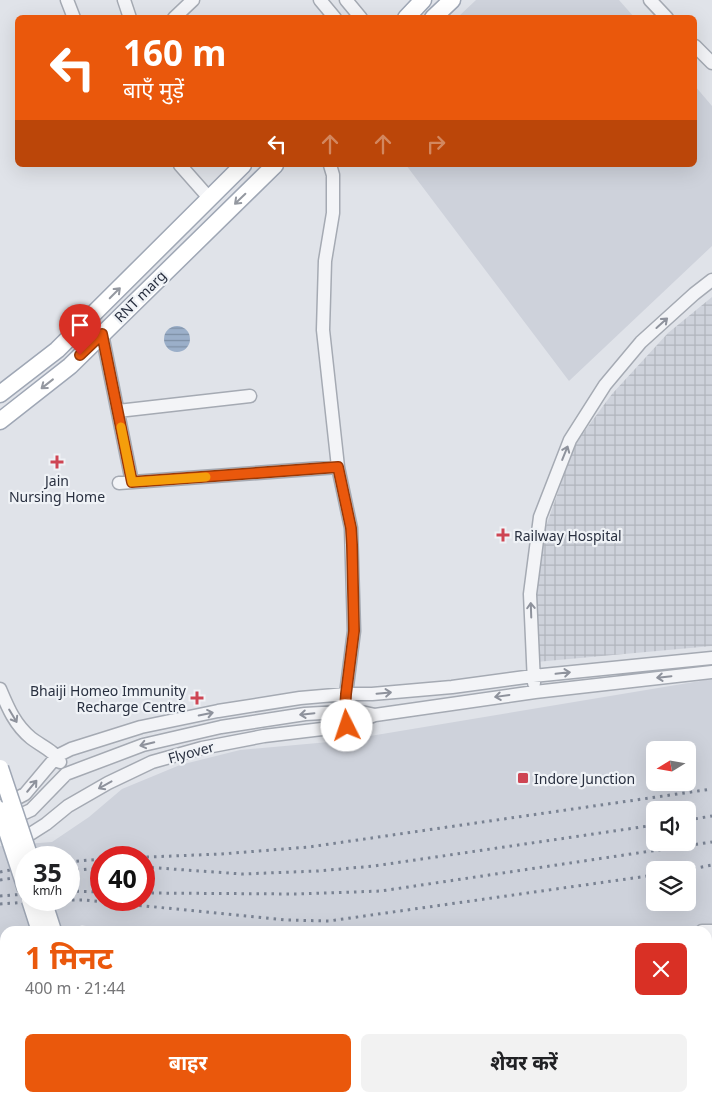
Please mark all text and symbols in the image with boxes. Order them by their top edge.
text: 160 m [123,29,226,76]
icon: left [40,35,105,100]
text: बाएँ मुड़ें [123,74,184,104]
icon: left [263,130,291,158]
icon: ahead [316,130,344,158]
icon: ahead [369,130,397,158]
icon: right [422,130,450,158]
one-way arrow [233,193,246,205]
street label: RNT marg [110,266,170,326]
one-way arrow [109,287,121,299]
pin [59,304,101,355]
icon: arrive [66,311,94,339]
one-way arrow [655,317,668,329]
one-way arrow [41,379,54,390]
one-way arrow [562,445,571,460]
marker: Jain Nursing Home [50,455,64,469]
place label: Jain Nursing Home [9,471,105,506]
place label: Railway Hospital [514,526,622,545]
marker: Railway Hospital [496,528,510,542]
one-way arrow [526,602,536,618]
one-way arrow [555,668,571,678]
one-way arrow [656,672,672,682]
place label: Bhaiji Homeo Immunity Recharge Centre [30,681,187,716]
one-way arrow [376,688,392,698]
marker: Bhaiji Homeo Immunity Recharge Centre [190,691,204,705]
one-way arrow [495,692,511,702]
position arrow [320,699,372,751]
one-way arrow [8,708,18,722]
one-way arrow [197,708,213,718]
one-way arrow [299,709,315,719]
street label: Flyover [166,737,216,767]
one-way arrow [140,740,156,749]
north arrow [646,741,696,791]
map controls [646,741,696,911]
place label: Indore Junction [534,769,635,788]
marker: Indore Junction [516,771,530,785]
one-way arrow [26,780,37,793]
one-way arrow [99,780,113,790]
button: sound [646,801,696,851]
speed limit sign: 40 [90,846,155,911]
text: 35 [33,855,62,889]
button: layers [646,861,696,911]
text: km/h [33,882,62,899]
text: 1 मिनट [25,937,113,978]
button: close [635,943,687,995]
text: 400 m · 21:44 [25,977,125,999]
button: बाहर [25,1034,351,1092]
button: शेयर करें [361,1034,687,1092]

